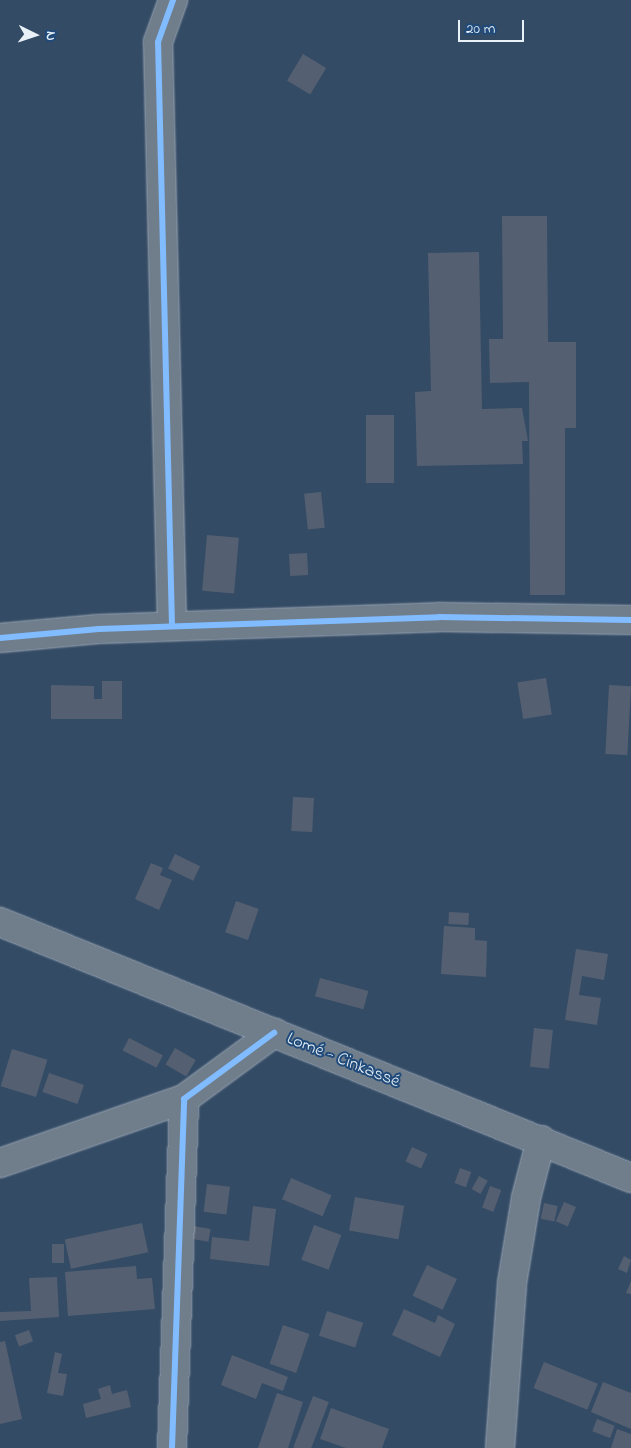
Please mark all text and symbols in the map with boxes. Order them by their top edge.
north arrow [10,10,60,60]
scale bar [461,10,527,42]
text: 20 m [466,18,495,40]
text: N [40,31,61,42]
street label: Lomé - Cinkassé [283,1029,403,1093]

